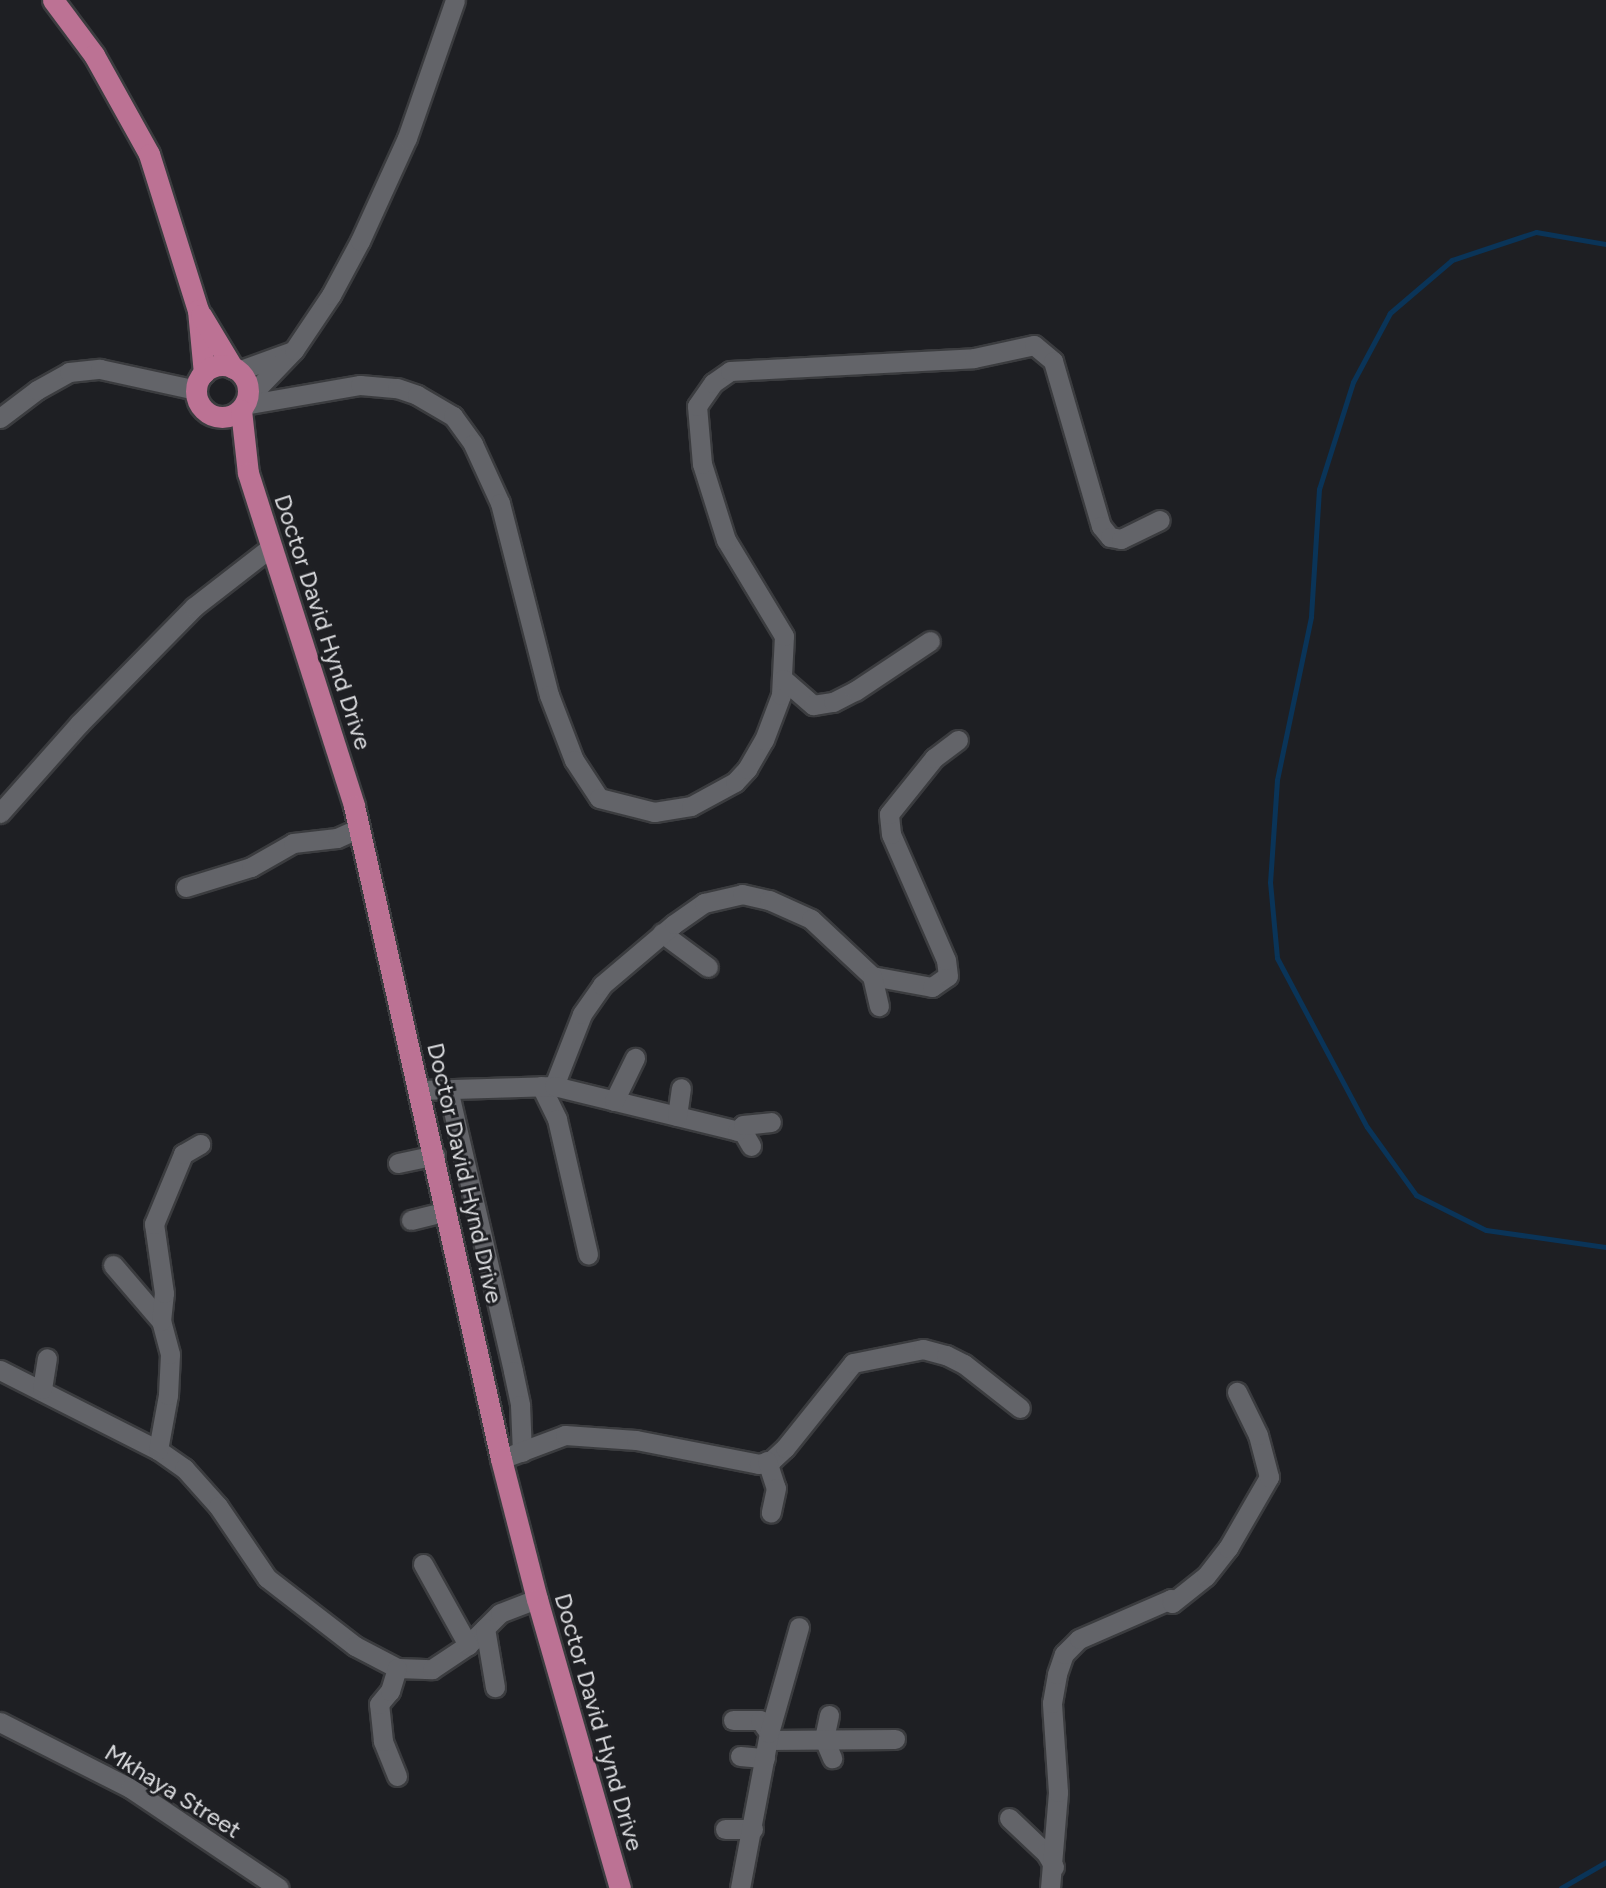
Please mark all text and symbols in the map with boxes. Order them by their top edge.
street label: Doctor David Hynd Drive [268,491,378,753]
street label: Doctor David Hynd Drive [421,1040,509,1306]
street label: Doctor David Hynd Drive [548,1590,650,1854]
street label: Mkhaya Street [100,1738,246,1844]

